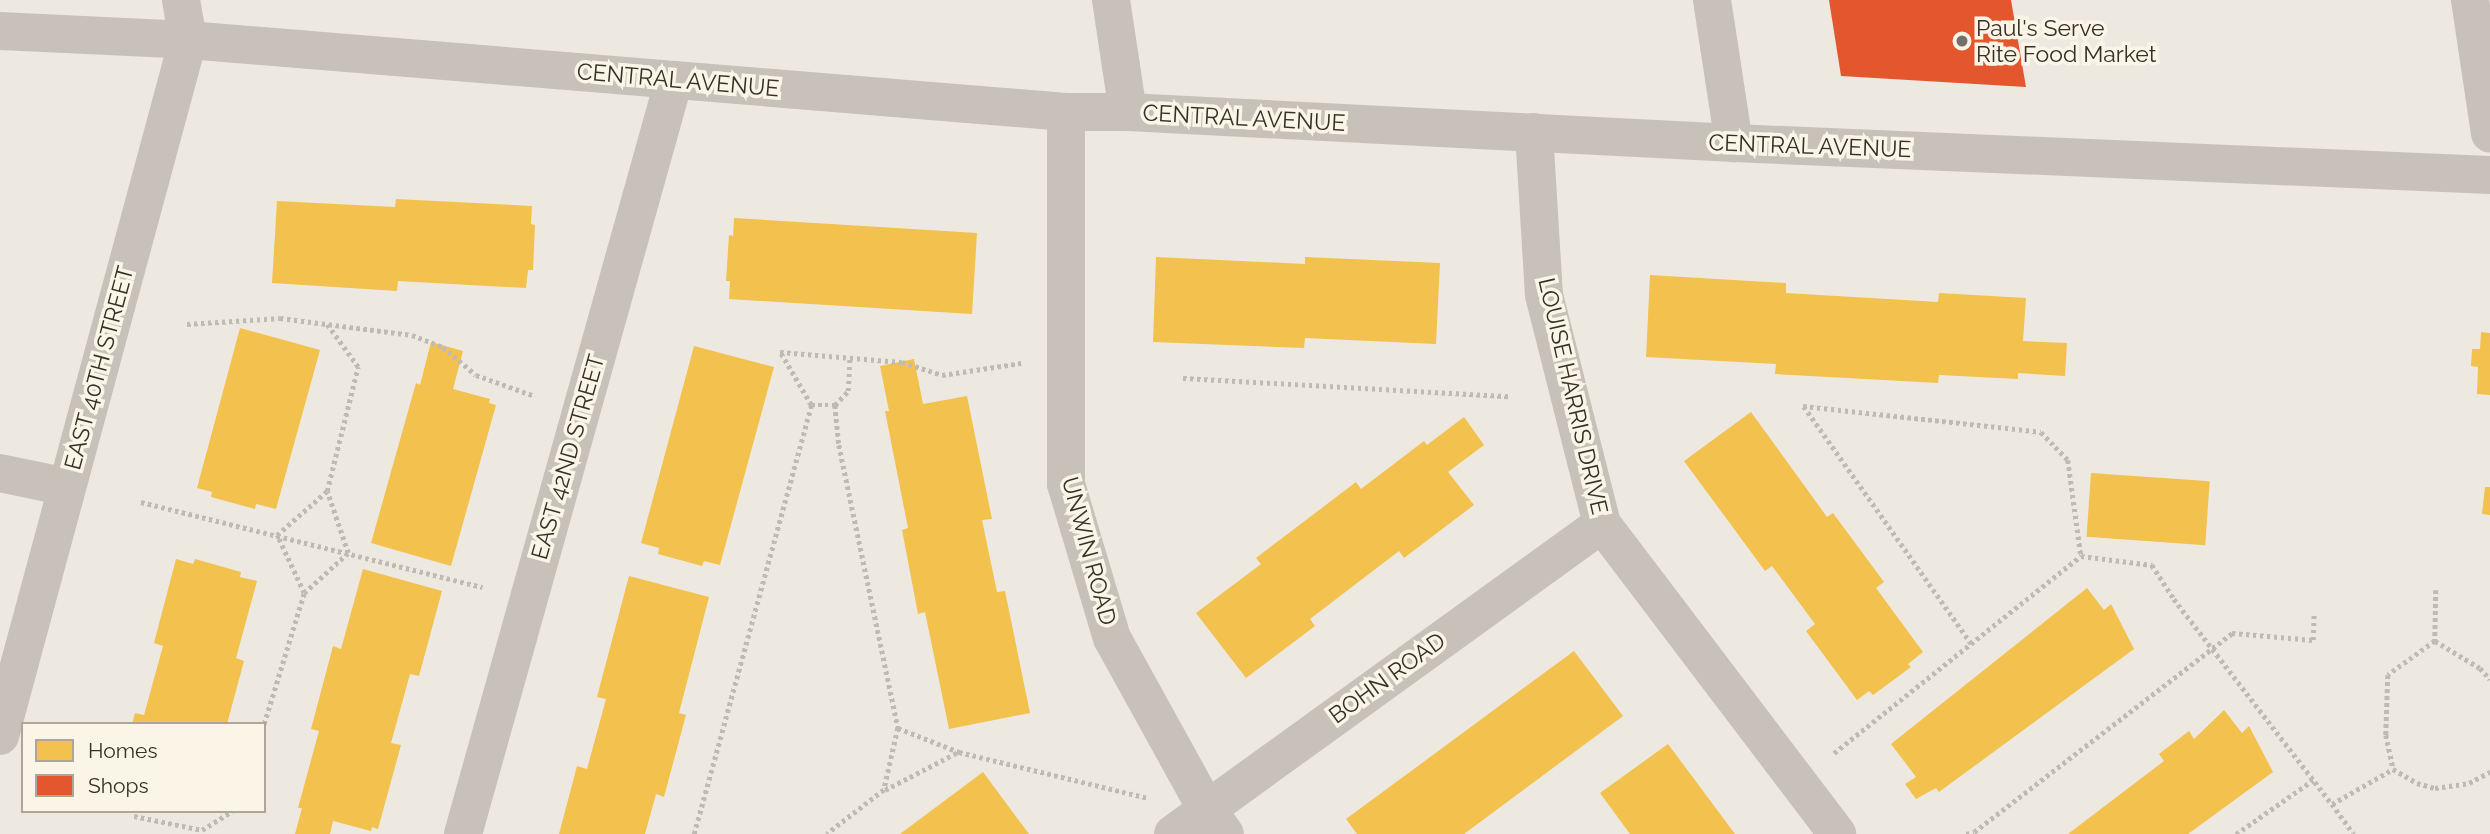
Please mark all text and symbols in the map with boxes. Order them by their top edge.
place label: Paul's Serve Rite Food Market [1976,14,2156,68]
marker: Paul's Serve Rite Food Market [1954,33,1970,49]
street label: CENTRAL AVENUE [575,57,781,103]
street label: CENTRAL AVENUE [1141,99,1347,137]
street label: CENTRAL AVENUE [1707,129,1913,163]
street label: EAST 40TH STREET [58,263,140,473]
street label: LOUISE HARRIS DRIVE [1532,275,1614,517]
street label: EAST 42ND STREET [525,351,611,563]
street label: UNWIN ROAD [1056,474,1122,628]
street label: BOHN ROAD [1324,627,1450,729]
legend [21,722,266,813]
text: Homes [88,738,158,763]
text: Shops [88,773,149,798]

